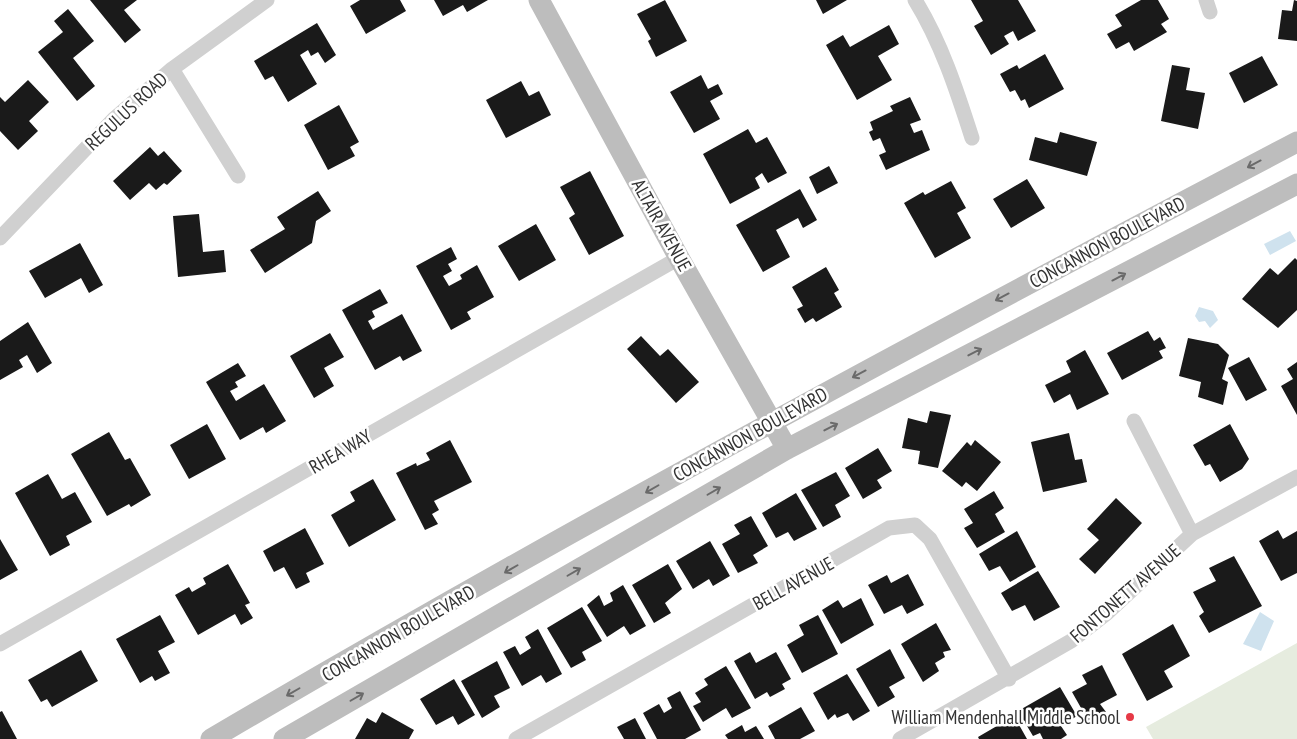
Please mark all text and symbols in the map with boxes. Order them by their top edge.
street label: REGULUS ROAD [80,67,172,155]
one-way arrow [1247,160,1262,170]
street label: ALTAIR AVENUE [627,175,697,275]
street label: CONCANNON BOULEVARD [1025,191,1189,293]
one-way arrow [1111,272,1126,281]
one-way arrow [994,292,1009,302]
one-way arrow [967,347,982,356]
one-way arrow [851,369,866,379]
street label: CONCANNON BOULEVARD [669,382,831,486]
one-way arrow [823,422,838,432]
street label: RHEA WAY [304,423,376,478]
one-way arrow [646,484,660,494]
one-way arrow [707,486,721,496]
street label: FONTONETT AVENUE [1065,538,1185,648]
street label: BELL AVENUE [748,551,838,615]
one-way arrow [504,564,519,574]
one-way arrow [566,567,580,577]
street label: CONCANNON BOULEVARD [317,579,479,687]
one-way arrow [287,687,301,697]
one-way arrow [349,692,363,702]
place label: William Mendenhall Middle School [892,705,1121,729]
marker: William Mendenhall Middle School [1124,711,1136,723]

